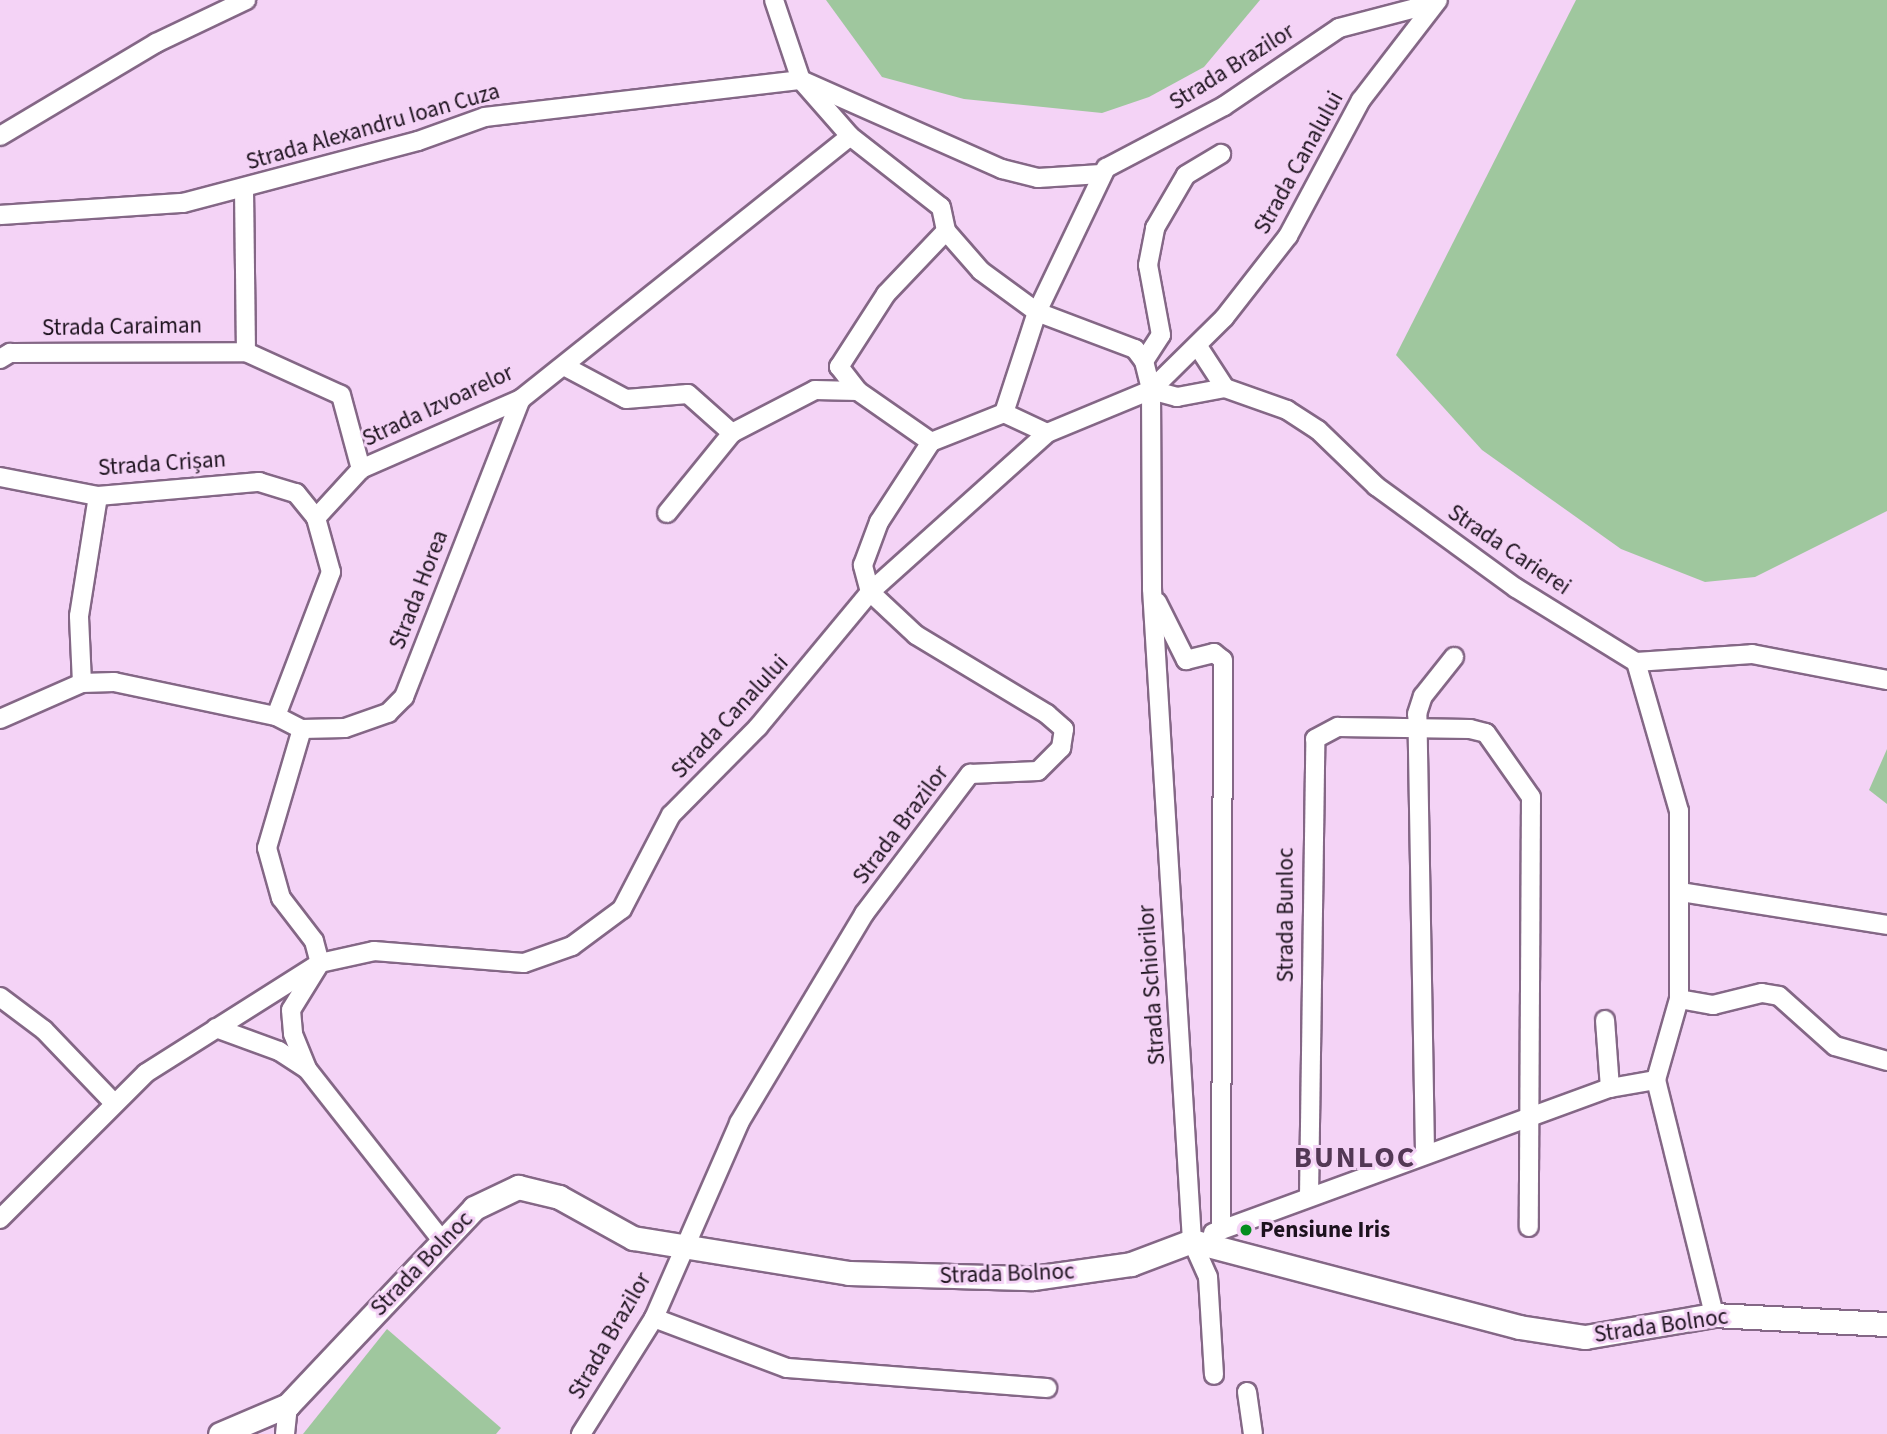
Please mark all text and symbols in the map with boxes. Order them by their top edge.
street label: Strada Brazilor [1165,18,1299,116]
street label: Strada Alexandru Ioan Cuza [243,78,503,176]
street label: Strada Canalului [1248,87,1350,239]
street label: Strada Caraiman [42,312,202,342]
street label: Strada Izvoarelor [358,359,518,453]
street label: Strada Crișan [97,446,227,482]
street label: Strada Carierei [1442,499,1576,601]
street label: Strada Horea [384,527,454,653]
street label: Strada Canalului [666,650,794,784]
street label: Strada Brazilor [847,760,955,890]
street label: Strada Bunloc [1272,848,1300,982]
street label: Strada Schiorilor [1133,904,1171,1066]
district label: BUNLOC [1295,1140,1415,1176]
street label: Strada Bolnoc [365,1206,479,1322]
place label: Pensiune Iris [1260,1216,1390,1244]
marker: Pensiune Iris [1238,1222,1254,1238]
street label: Strada Bolnoc [939,1258,1075,1290]
street label: Strada Brazilor [563,1268,657,1404]
street label: Strada Bolnoc [1592,1303,1730,1349]

